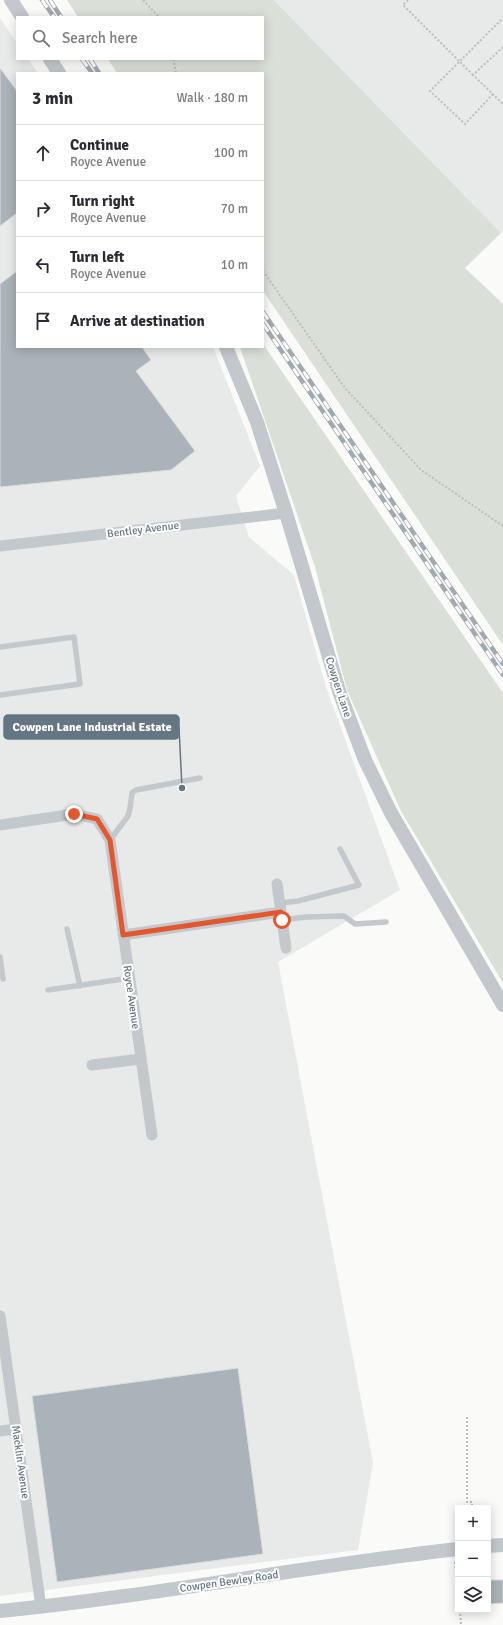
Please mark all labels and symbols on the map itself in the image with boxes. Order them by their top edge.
street label: Bentley Avenue [106,519,180,540]
street label: Cowpen Lane [323,655,354,719]
callout: Cowpen Lane Industrial Estate [4,715,179,739]
text: Cowpen Lane Industrial Estate [12,720,172,735]
route end [65,805,83,823]
route start [273,911,291,929]
street label: Royce Avenue [121,964,142,1030]
street label: Macklin Avenue [9,1425,32,1500]
street label: Cowpen Bewley Road [179,1568,279,1595]

